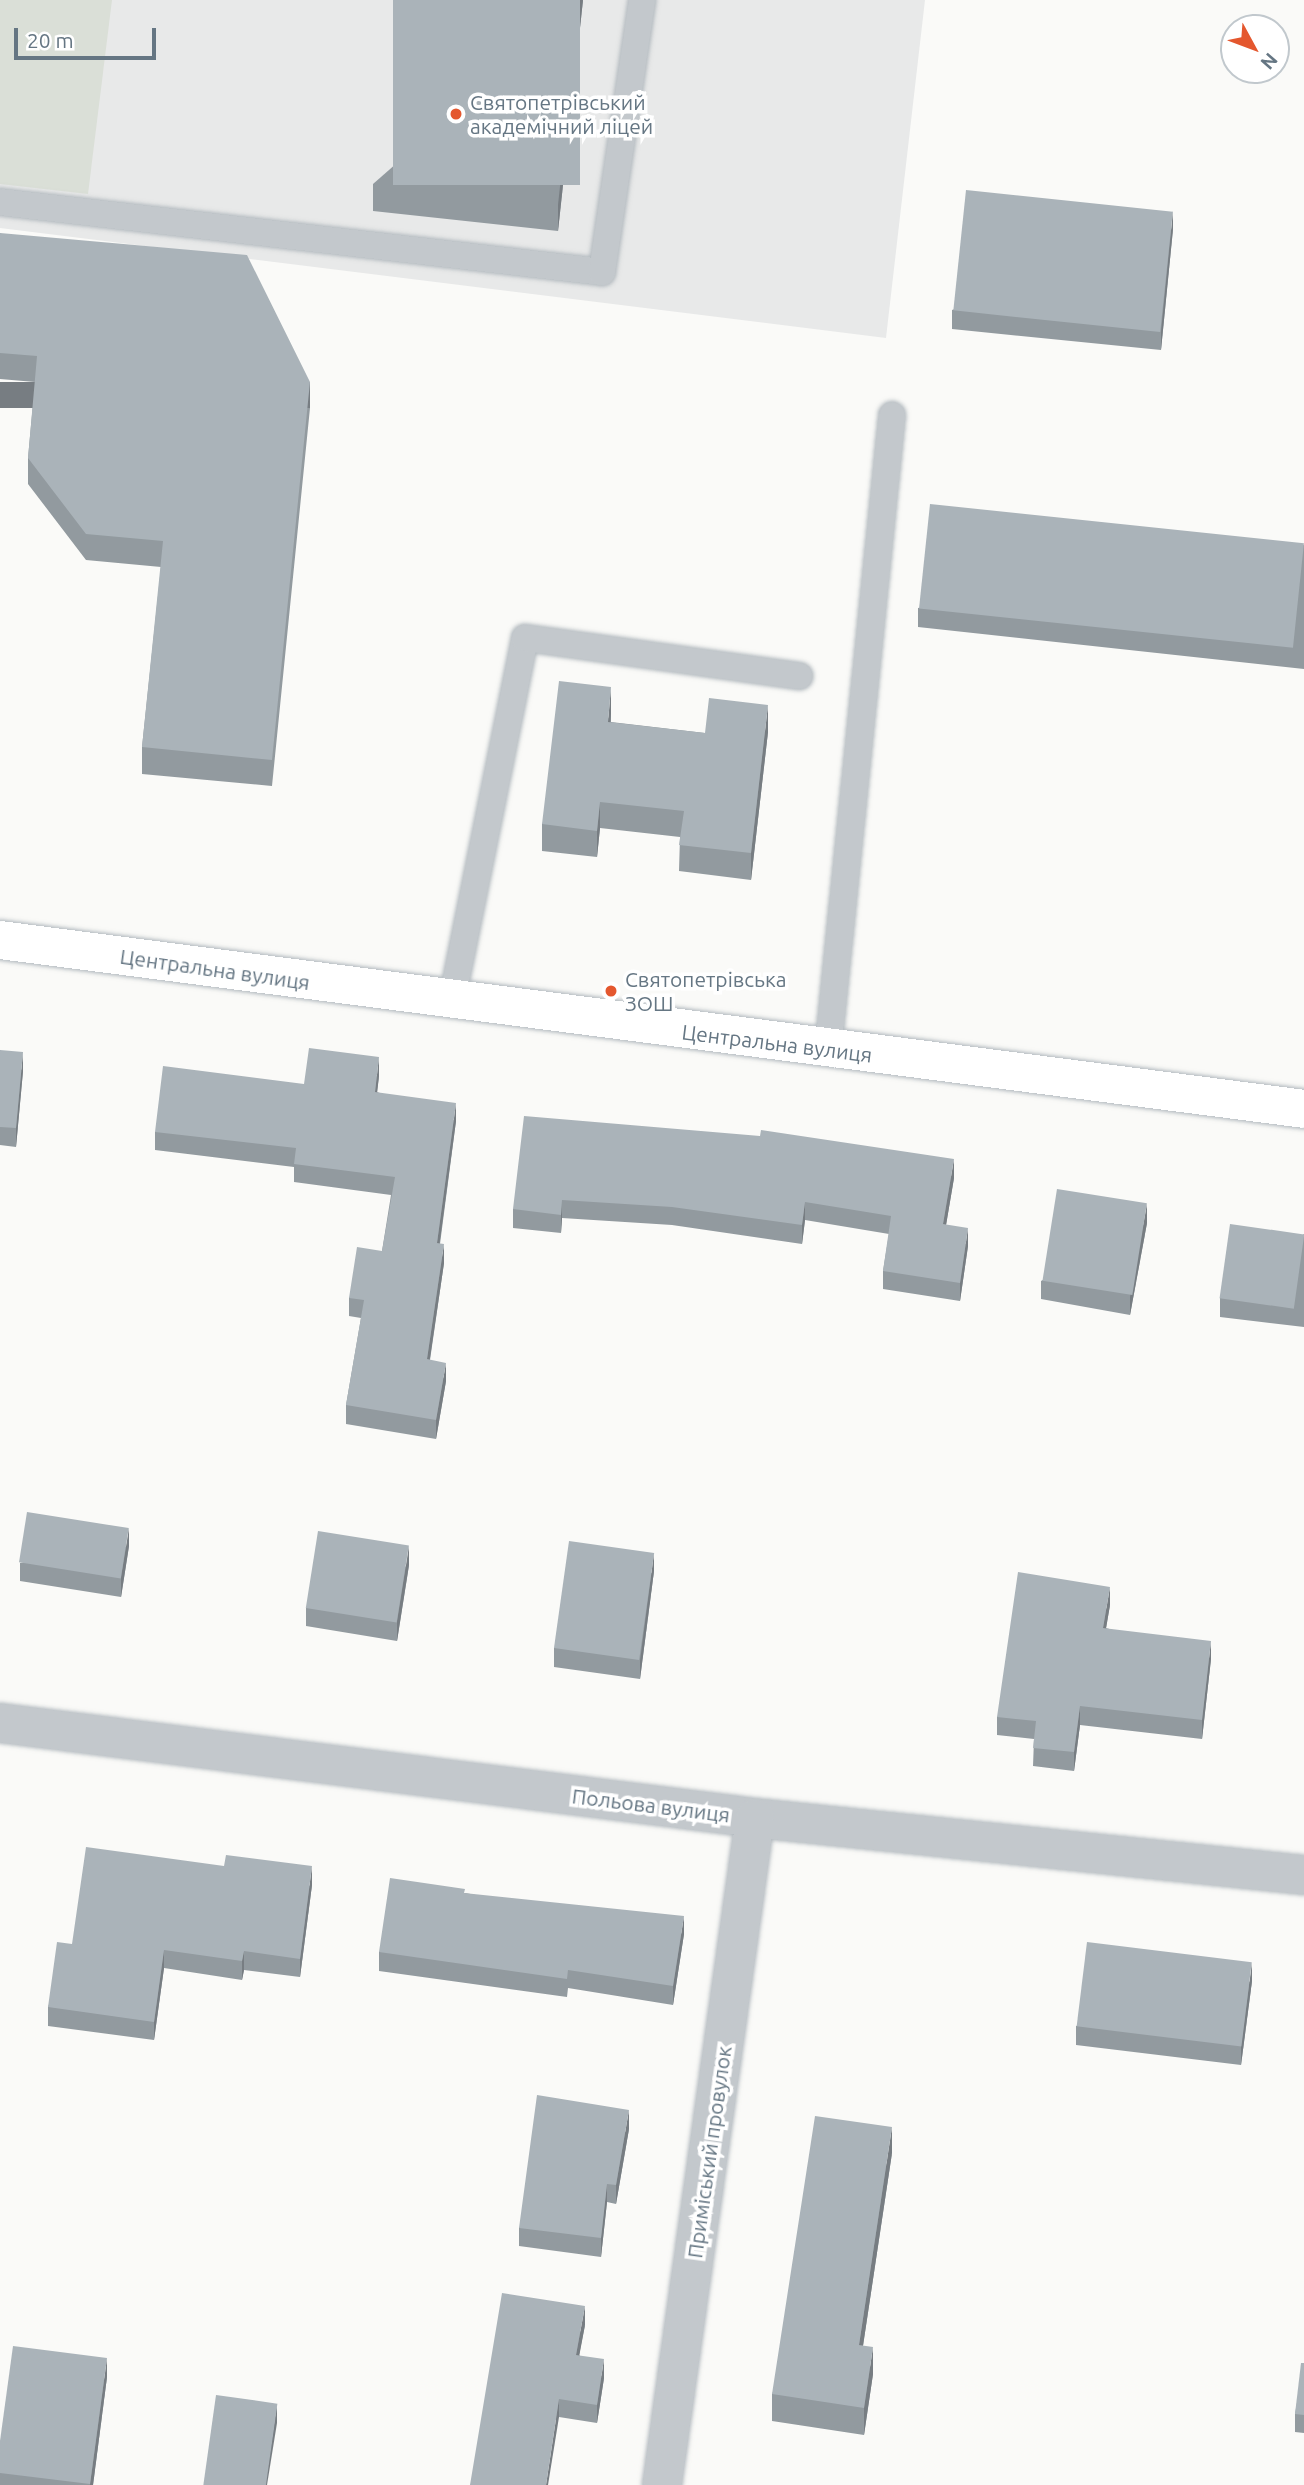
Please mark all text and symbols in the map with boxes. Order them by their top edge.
scale bar [18,14,159,58]
north arrow [1220,14,1290,84]
text: 20 m [27,28,74,52]
text: N [1256,49,1282,74]
place label: Святопетрівський академічний ліцей [470,89,653,139]
marker: Святопетрівський академічний ліцей [448,106,464,122]
street label: Центральна вулиця [118,943,312,995]
place label: Святопетрівська ЗОШ [625,966,787,1016]
marker: Святопетрівська ЗОШ [603,983,619,999]
street label: Центральна вулиця [680,1019,874,1067]
street label: Польова вулиця [571,1783,731,1827]
street label: Приміський провулок [682,2044,736,2260]

